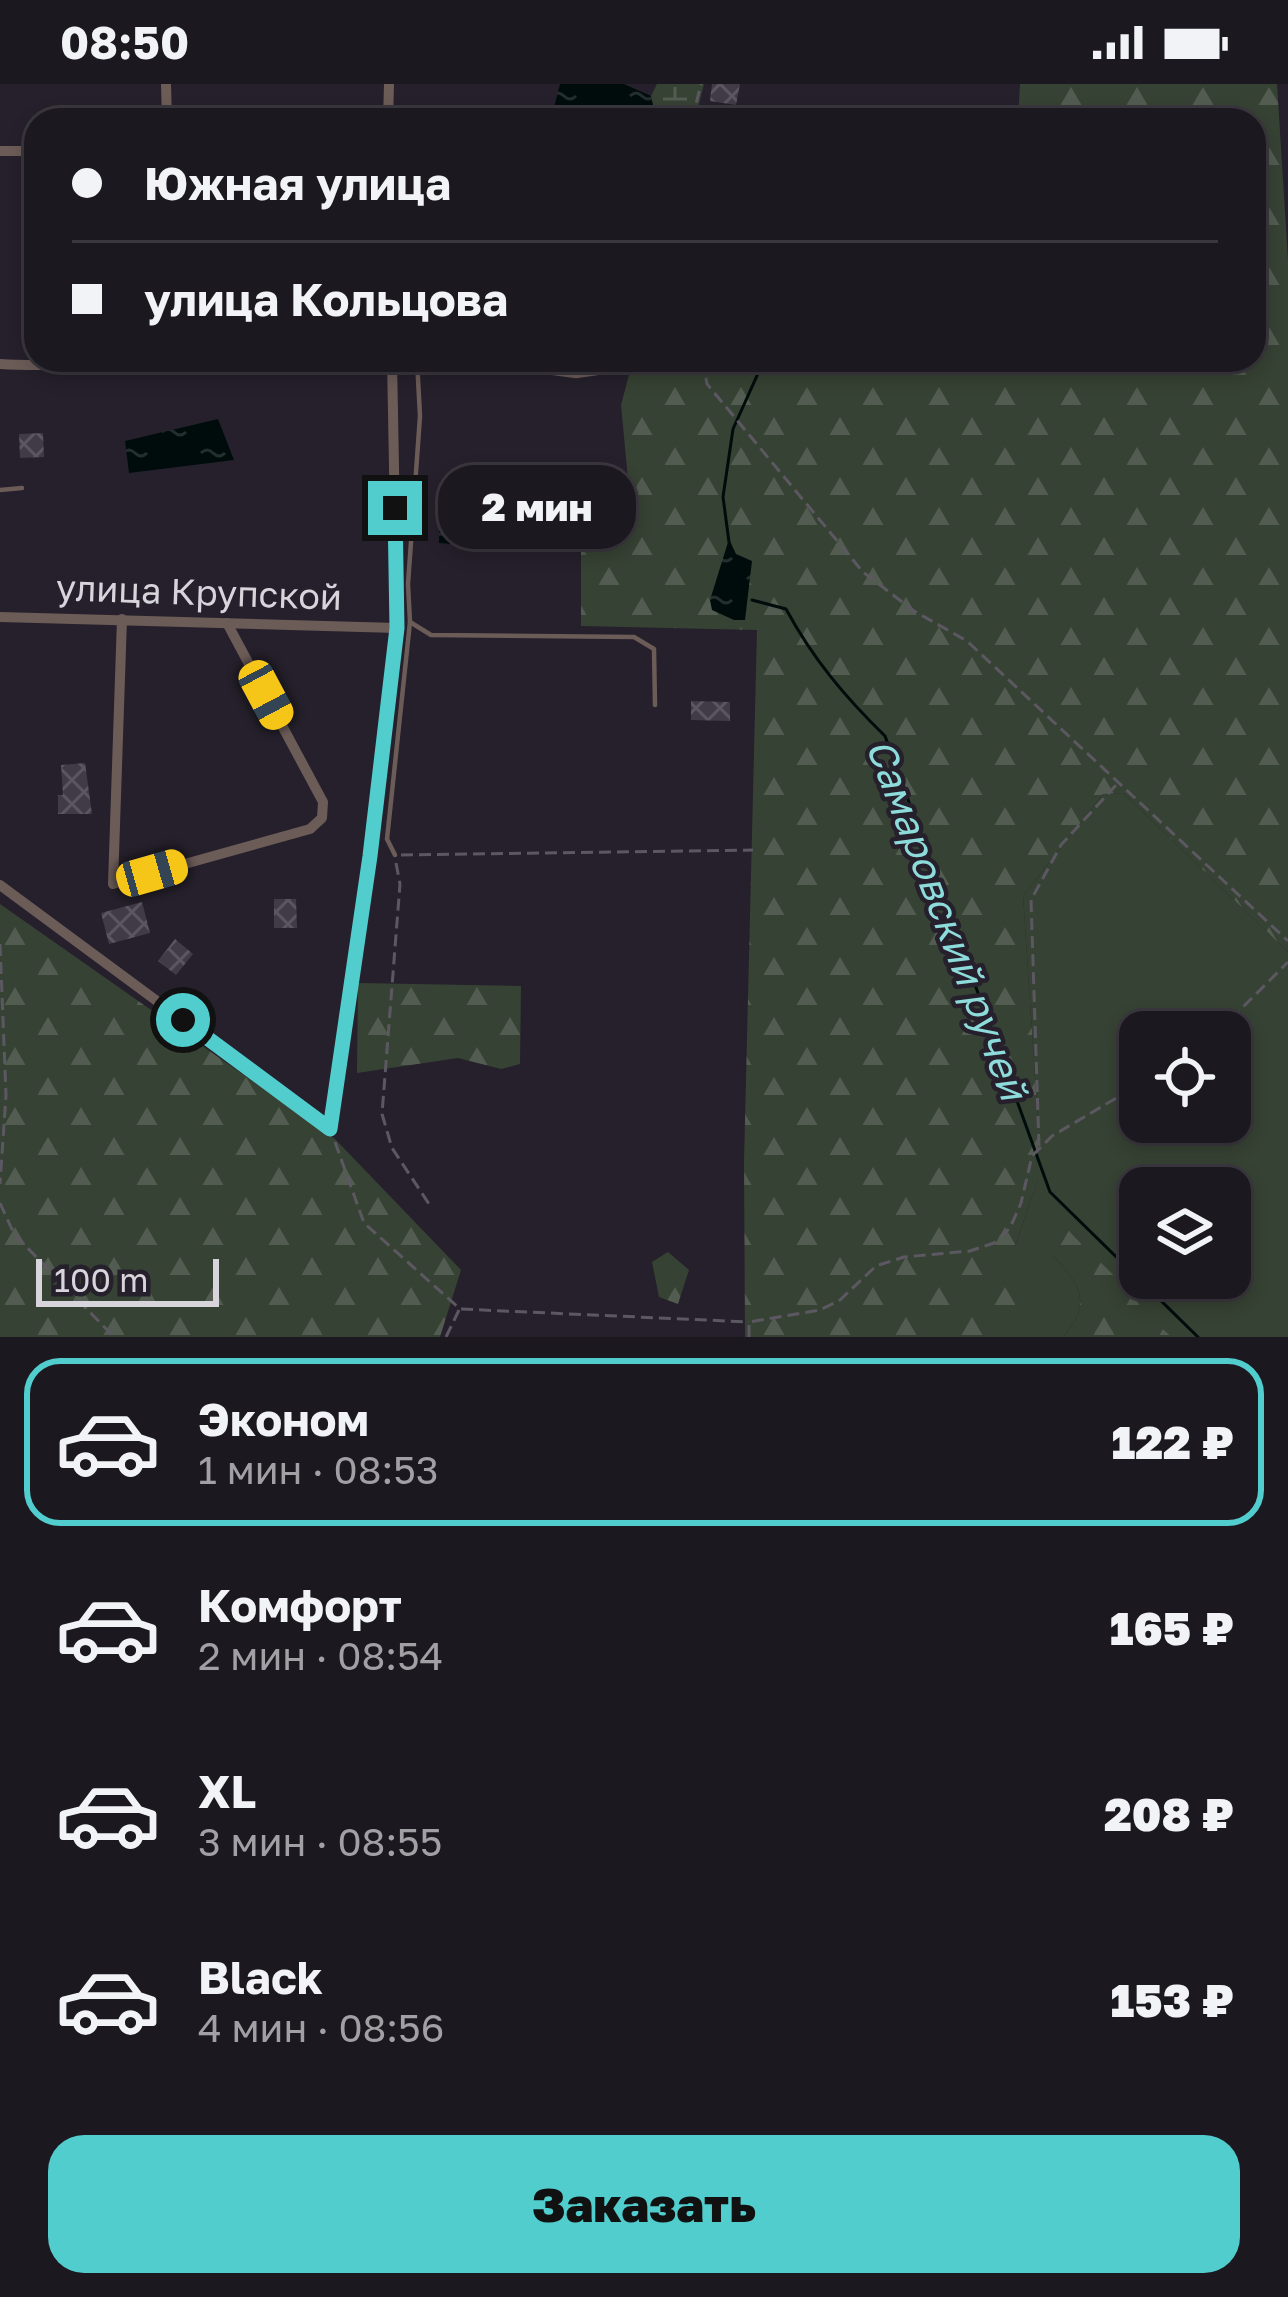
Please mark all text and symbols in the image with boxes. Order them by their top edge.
text: 08:50 [60,15,189,69]
text: Южная улица [144,156,451,210]
text: улица Кольцова [144,272,508,326]
callout: 2 мин [437,466,635,550]
route end [368,481,422,535]
text: 2 мин [482,483,592,530]
street label: улица Крупской [55,565,343,618]
car [233,655,299,735]
water label: Самаровский ручей [857,732,1039,1108]
car [112,846,192,900]
route start [156,993,210,1047]
map controls [1119,1011,1251,1299]
button: locate [1119,1011,1251,1143]
button: layers [1119,1167,1251,1299]
scale bar [36,1253,219,1306]
text: 100 m [54,1260,148,1299]
icon: car [54,1388,162,1496]
text: Эконом [198,1392,369,1446]
text: 122 ₽ [1111,1415,1234,1469]
text: 1 мин · 08:53 [198,1446,439,1493]
icon: car [54,1574,162,1682]
text: Комфорт [198,1578,402,1632]
text: 165 ₽ [1110,1601,1234,1655]
text: 2 мин · 08:54 [198,1632,443,1679]
icon: car [54,1760,162,1868]
text: XL [198,1764,256,1818]
text: 208 ₽ [1104,1787,1234,1841]
text: 3 мин · 08:55 [198,1818,442,1865]
icon: car [54,1946,162,2054]
text: Black [198,1950,323,2004]
text: 153 ₽ [1111,1973,1234,2027]
text: 4 мин · 08:56 [198,2004,444,2051]
button: Заказать [48,2135,1240,2273]

